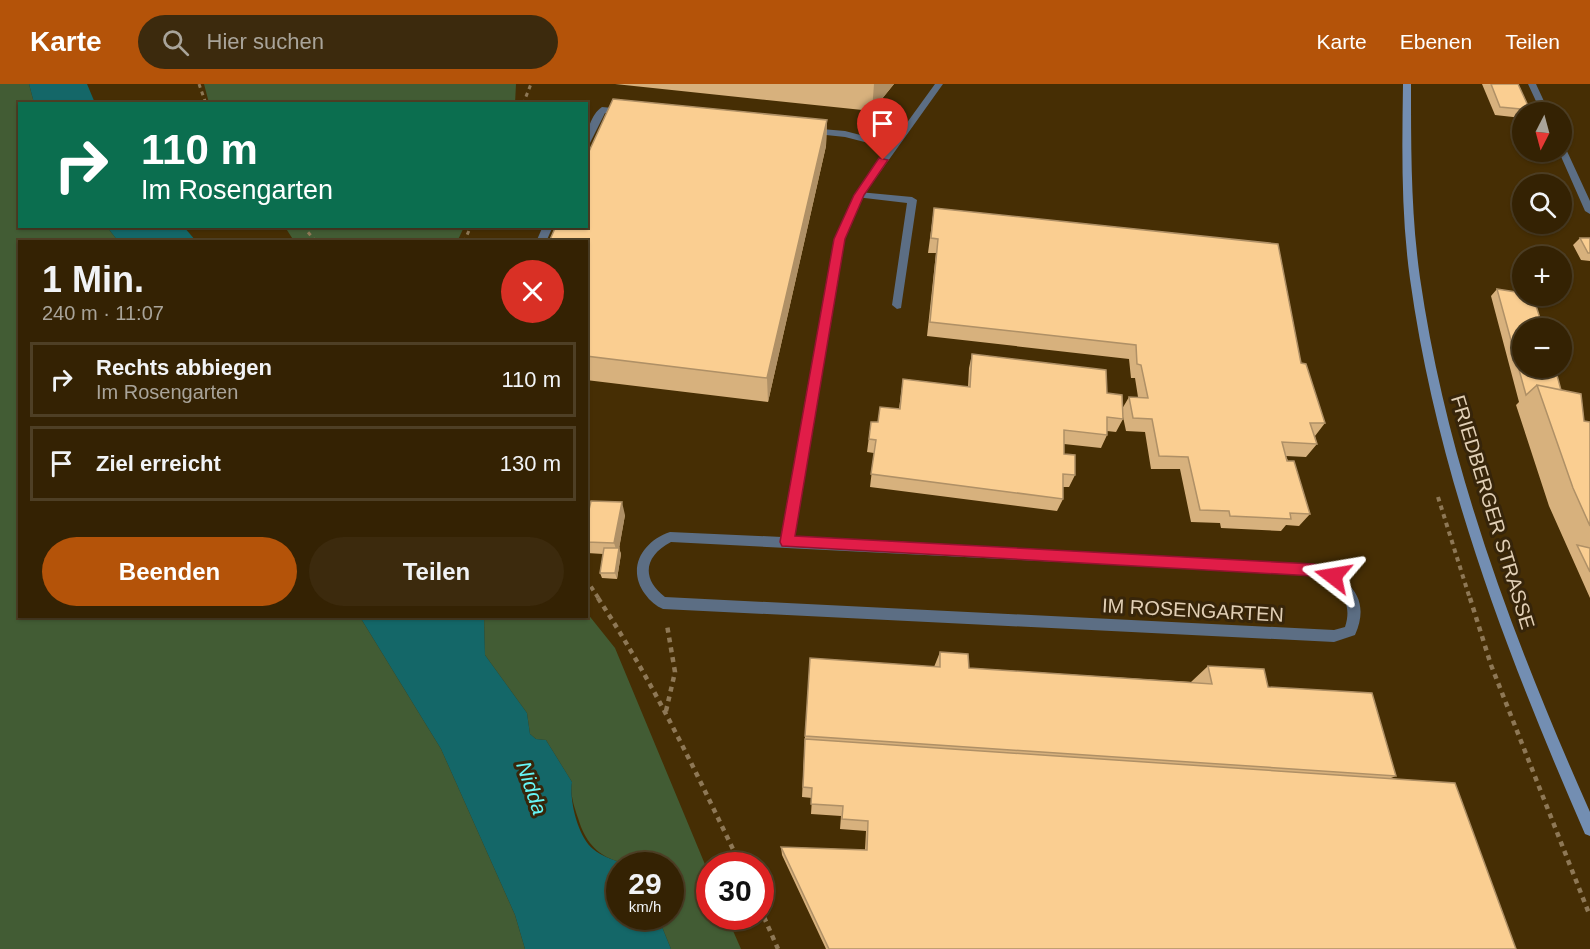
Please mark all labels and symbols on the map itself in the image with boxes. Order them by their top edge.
pin [857,98,908,160]
north arrow [1512,102,1572,162]
street label: FRIEDBERGER STRASSE [1447,392,1539,632]
position arrow [1301,544,1365,608]
street label: IM ROSENGARTEN [1102,594,1284,626]
water label: Nidda [512,758,552,818]
speed limit sign: 30 [696,852,774,930]

